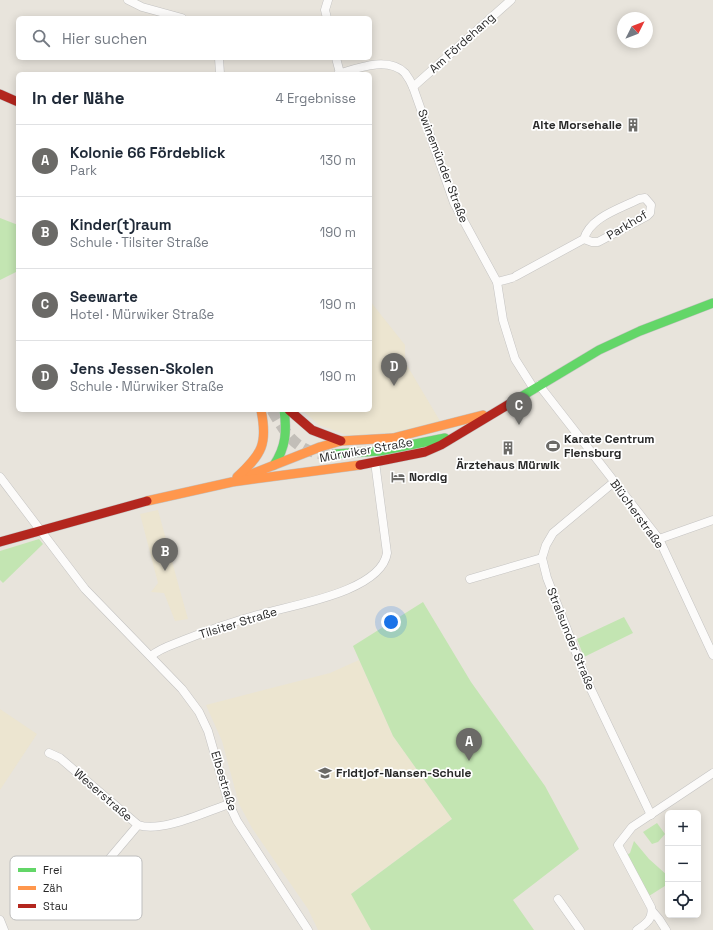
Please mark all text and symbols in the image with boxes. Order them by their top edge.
street label: Am Fördehang [426,9,498,77]
north arrow [617,12,653,48]
search box [16,16,372,60]
icon: search [30,27,52,49]
text: Hier suchen [62,29,147,48]
text: In der Nähe [32,87,124,109]
text: 4 Ergebnisse [276,90,356,107]
street label: Swinemünder Straße [414,107,472,225]
place label: Alte Morsehalle [533,117,622,133]
building icon: Alte Morsehalle [625,117,641,133]
text: Kolonie 66 Fördeblick [70,143,225,162]
text: A [41,152,49,169]
text: 130 m [320,152,356,169]
text: Park [70,162,97,179]
street label: Parkhof [604,207,650,243]
text: Kinder(t)raum [70,215,172,234]
text: B [41,224,49,241]
text: 190 m [320,224,356,241]
text: Schule · Tilsiter Straße [70,234,209,251]
text: Seewarte [70,287,138,306]
text: C [41,296,49,313]
text: 190 m [320,296,356,313]
text: Hotel · Mürwiker Straße [70,306,214,323]
pin: D [381,353,407,386]
text: Jens Jessen-Skolen [70,359,214,378]
text: D [41,368,49,385]
text: 190 m [320,368,356,385]
text: Schule · Mürwiker Straße [70,378,224,395]
pin: C [506,392,532,425]
place label: Karate Centrum Flensburg [564,431,655,461]
street label: Mürwiker Straße [318,434,414,466]
sports icon: Karate Centrum Flensburg [545,438,561,454]
building icon: Ärztehaus Mürwik [500,440,516,456]
place label: Ärztehaus Mürwik [456,457,560,473]
hotel icon: Nordig [390,469,406,485]
place label: Nordig [409,469,447,485]
street label: Blücherstraße [606,476,668,552]
pin: B [152,538,178,571]
street label: Stralsunder Straße [543,585,599,693]
street label: Tilsiter Straße [197,604,279,642]
your location [381,612,401,632]
pin: A [456,728,482,761]
street label: Elbestraße [207,749,241,813]
street label: Weserstraße [70,765,136,825]
school or university icon: Fridtjof-Nansen-Schule [317,765,333,781]
place label: Fridtjof-Nansen-Schule [336,765,471,781]
map controls [665,810,701,918]
button: + [665,810,701,846]
button: − [665,846,701,882]
legend [10,856,142,920]
text: Frei [43,863,62,877]
text: Zäh [43,881,62,895]
button: locate [665,882,701,918]
text: Stau [43,899,68,913]

